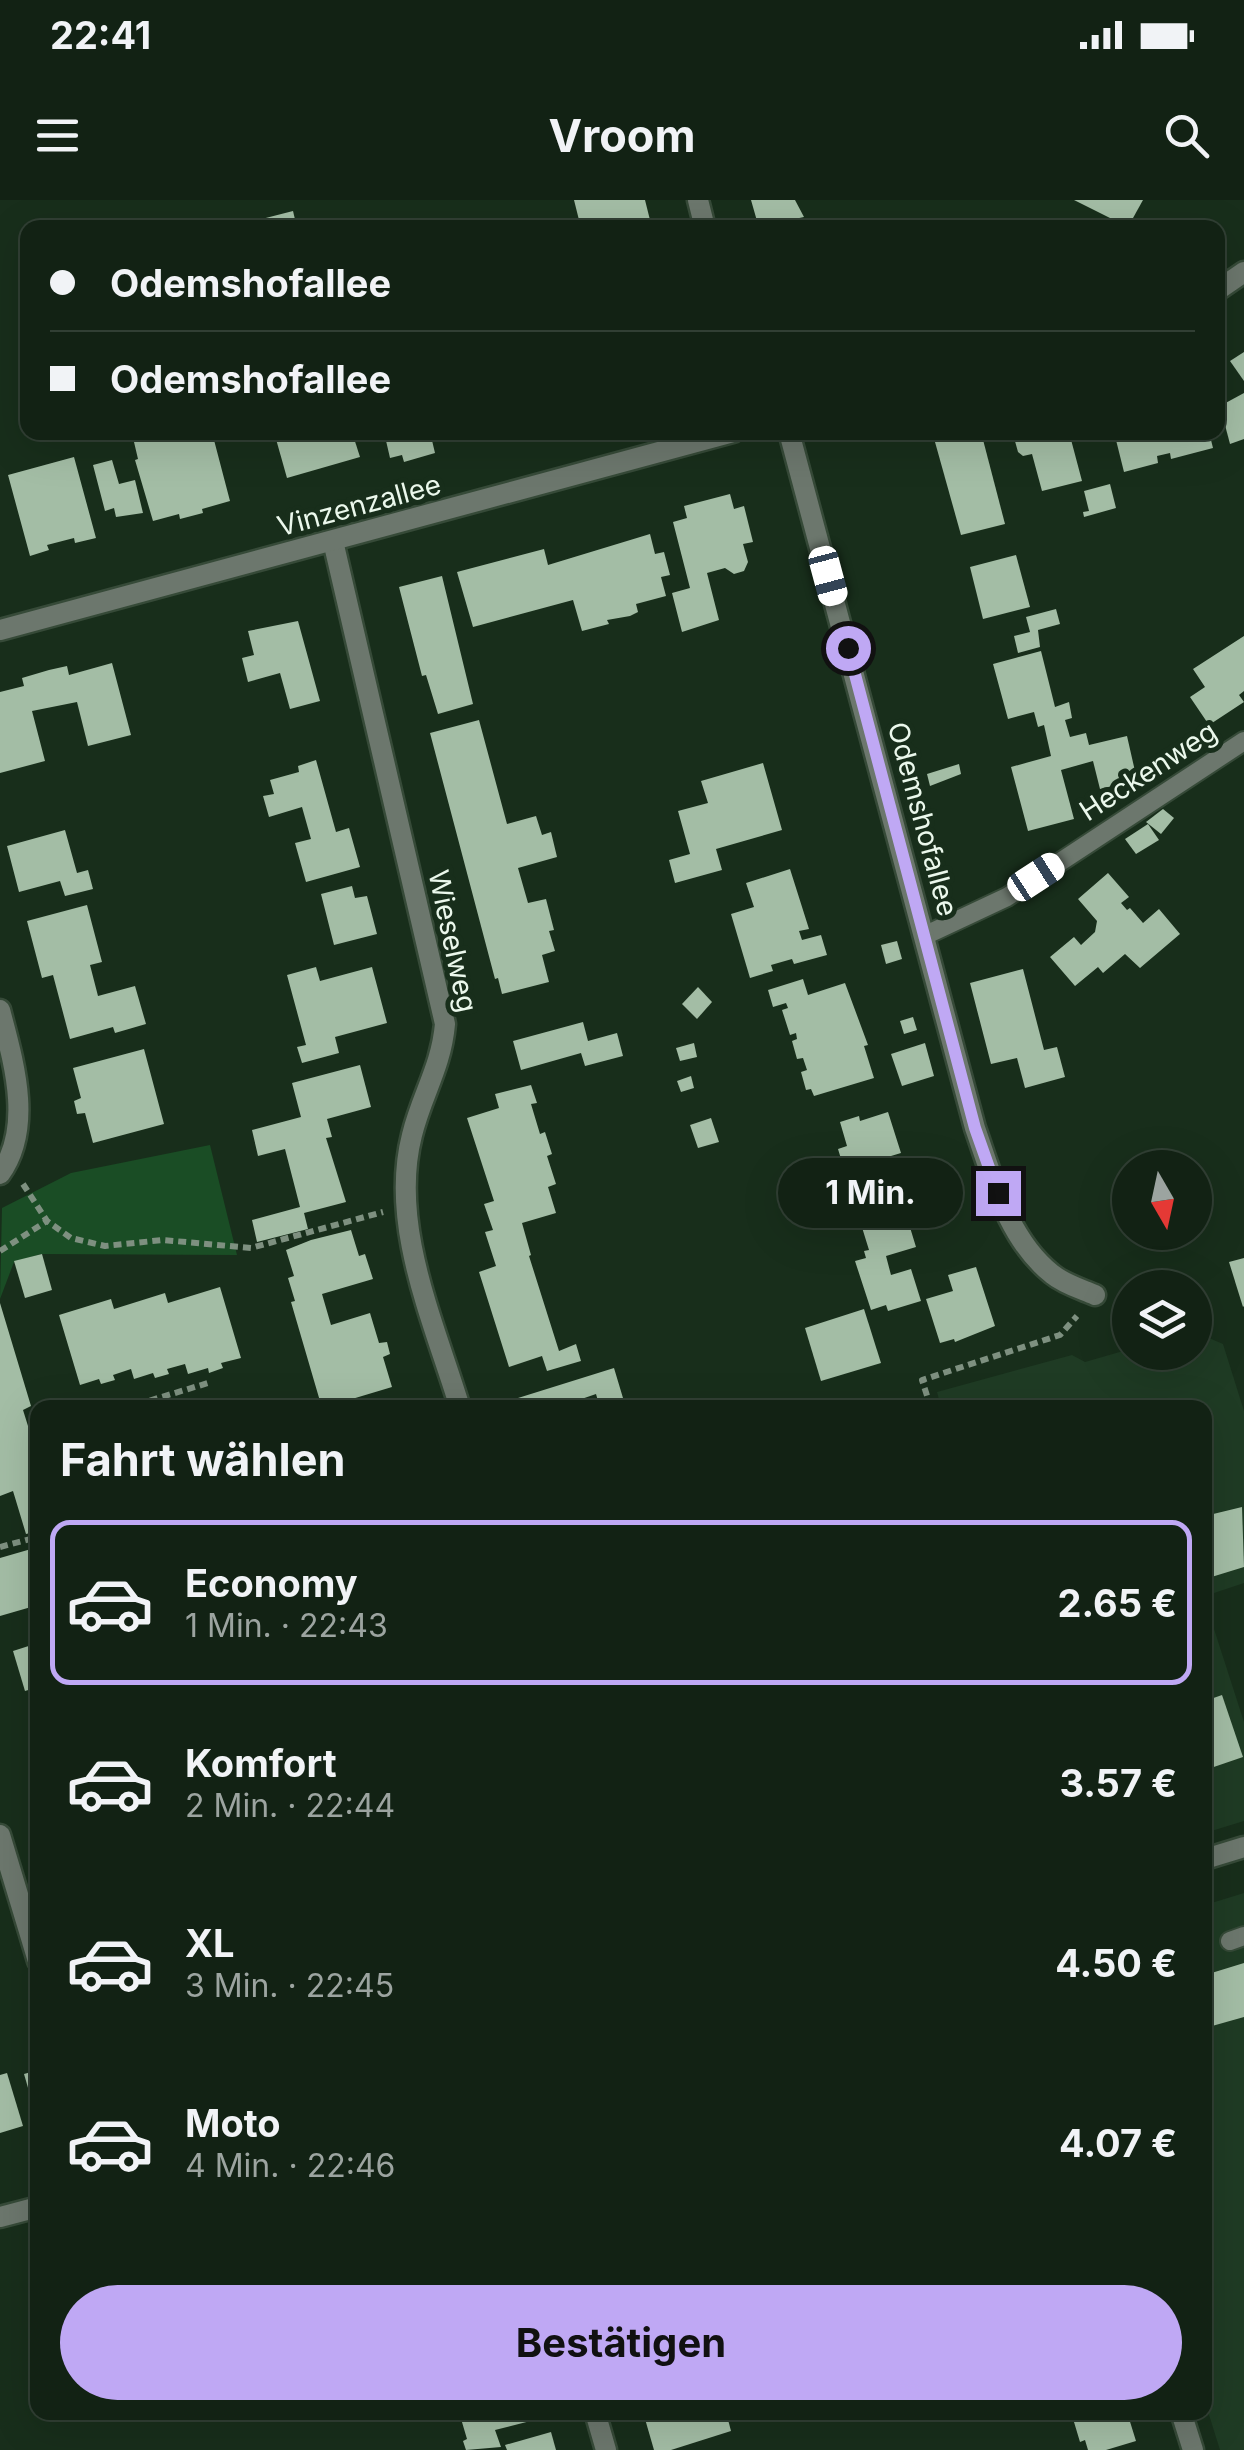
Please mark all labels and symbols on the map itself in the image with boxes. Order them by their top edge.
street label: Vinzenzallee [273,467,445,543]
car [806,543,850,609]
route start [826,626,871,671]
street label: Heckenweg [1073,714,1223,828]
street label: Odemshofallee [881,718,965,920]
car [1003,848,1069,906]
street label: Wieselweg [421,867,485,1015]
north arrow [1112,1150,1212,1250]
callout: 1 Min. [778,1158,963,1228]
route end [976,1171,1021,1216]

